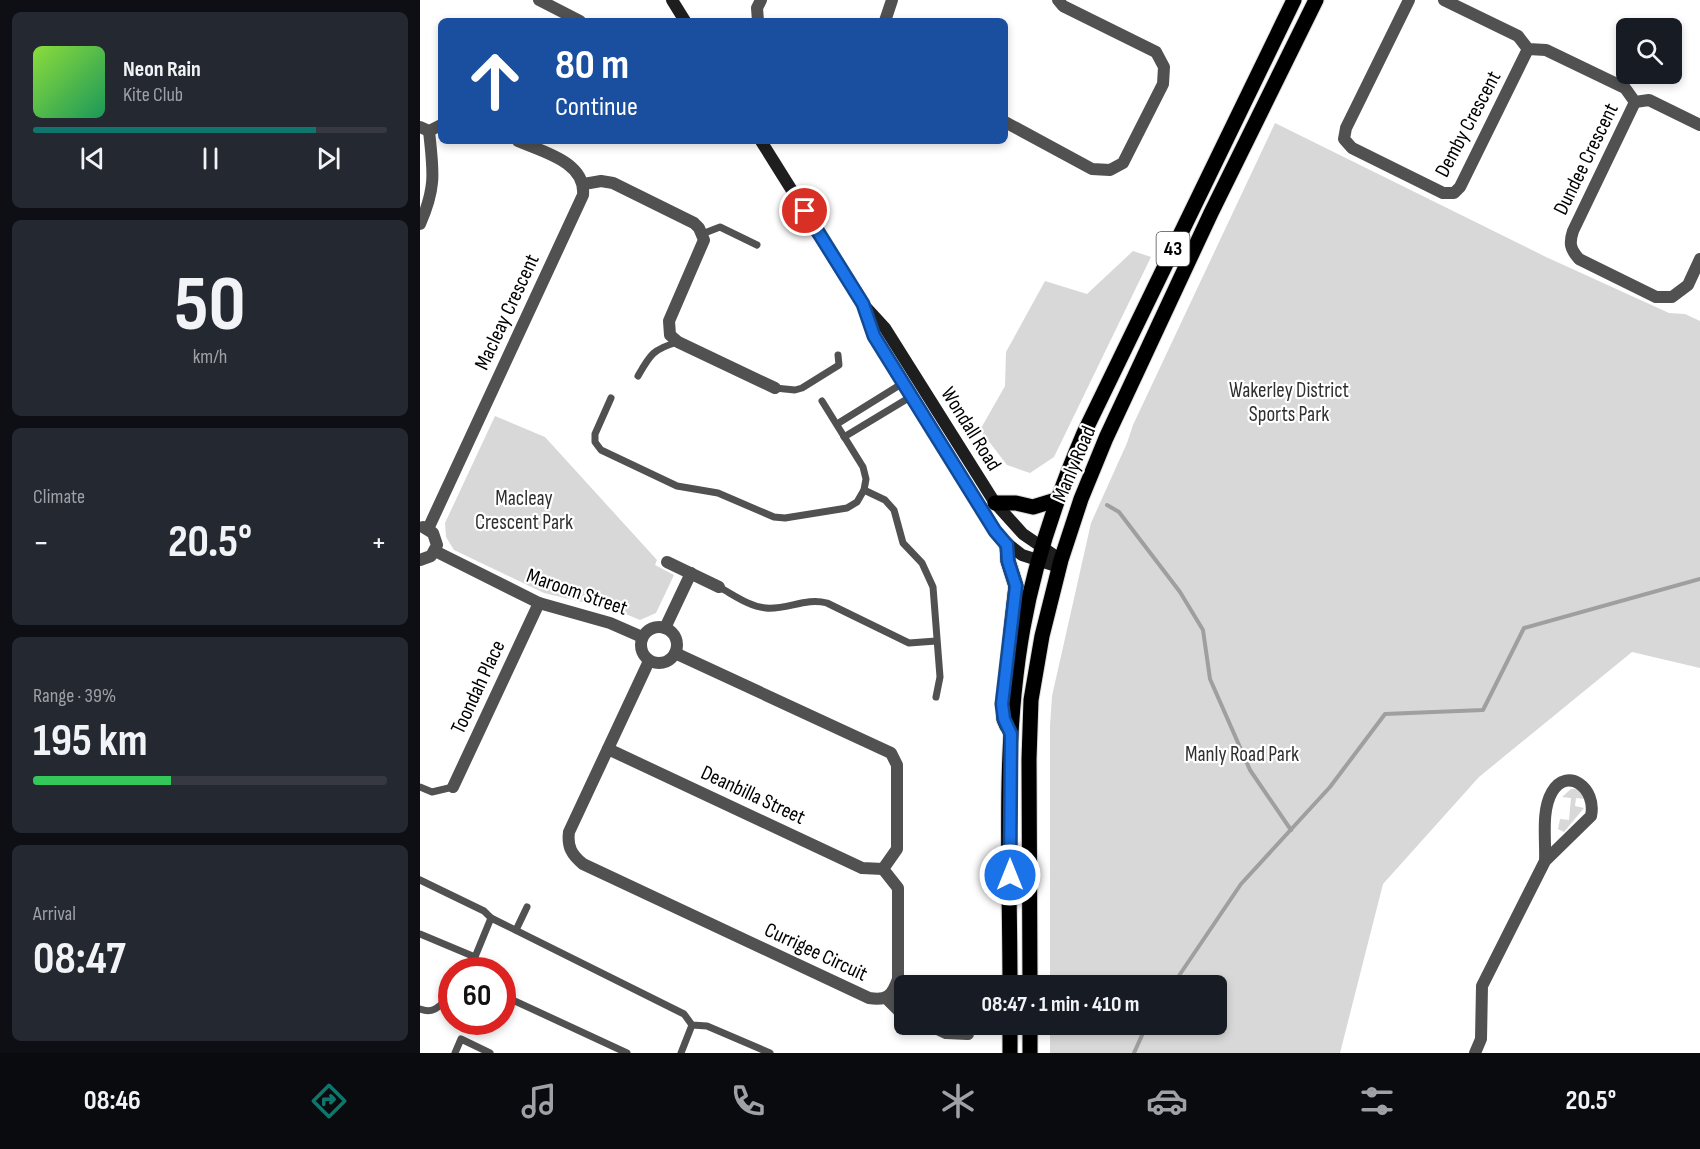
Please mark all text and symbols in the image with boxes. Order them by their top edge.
map controls [1616,18,1682,84]
button: search [1616,18,1682,84]
text: 80 m [555,40,629,91]
icon: ahead [456,42,534,120]
text: Neon Rain [123,56,201,83]
street label: Demby Crescent [1430,67,1506,181]
text: Kite Club [123,83,183,107]
text: Continue [555,91,638,123]
street label: Dundee Crescent [1548,99,1624,219]
icon: previous [76,142,109,175]
icon: pause [194,142,227,175]
icon: next [312,142,345,175]
pin [779,185,830,236]
icon: arrive [788,194,821,227]
road number: 43 [1156,232,1190,266]
street label: Macleay Crescent [469,250,545,374]
text: 50 [174,259,246,352]
text: km/h [193,345,227,369]
park label: Wakerley District Sports Park [1229,378,1349,427]
street label: Wondall Road [935,383,1007,475]
street label: Manly Road [1047,422,1101,506]
text: Climate [33,485,85,509]
park label: Macleay Crescent Park [475,486,573,535]
text: 20.5° [168,515,252,570]
text: − [33,523,49,563]
text: + [371,523,387,563]
street label: Maroom Street [523,563,631,621]
street label: Toondah Place [445,636,511,738]
text: Range · 39% [33,684,116,708]
text: 195 km [33,714,148,769]
park label: Manly Road Park [1185,742,1299,767]
street label: Deanbilla Street [697,760,809,830]
position arrow [978,843,1042,907]
text: Arrival [33,902,76,926]
street label: Currigee Circuit [761,917,871,987]
text: 08:47 [33,932,126,987]
speed limit sign: 60 [438,957,516,1035]
text: 08:47 · 1 min · 410 m [982,991,1139,1018]
icon: directions [308,1080,350,1122]
icon: music [518,1080,560,1122]
icon: phone [727,1080,769,1122]
icon: climate [937,1080,979,1122]
icon: car [1146,1080,1188,1122]
icon: filters [1356,1080,1398,1122]
text: 08:46 [84,1085,141,1117]
text: 20.5° [1566,1085,1616,1117]

